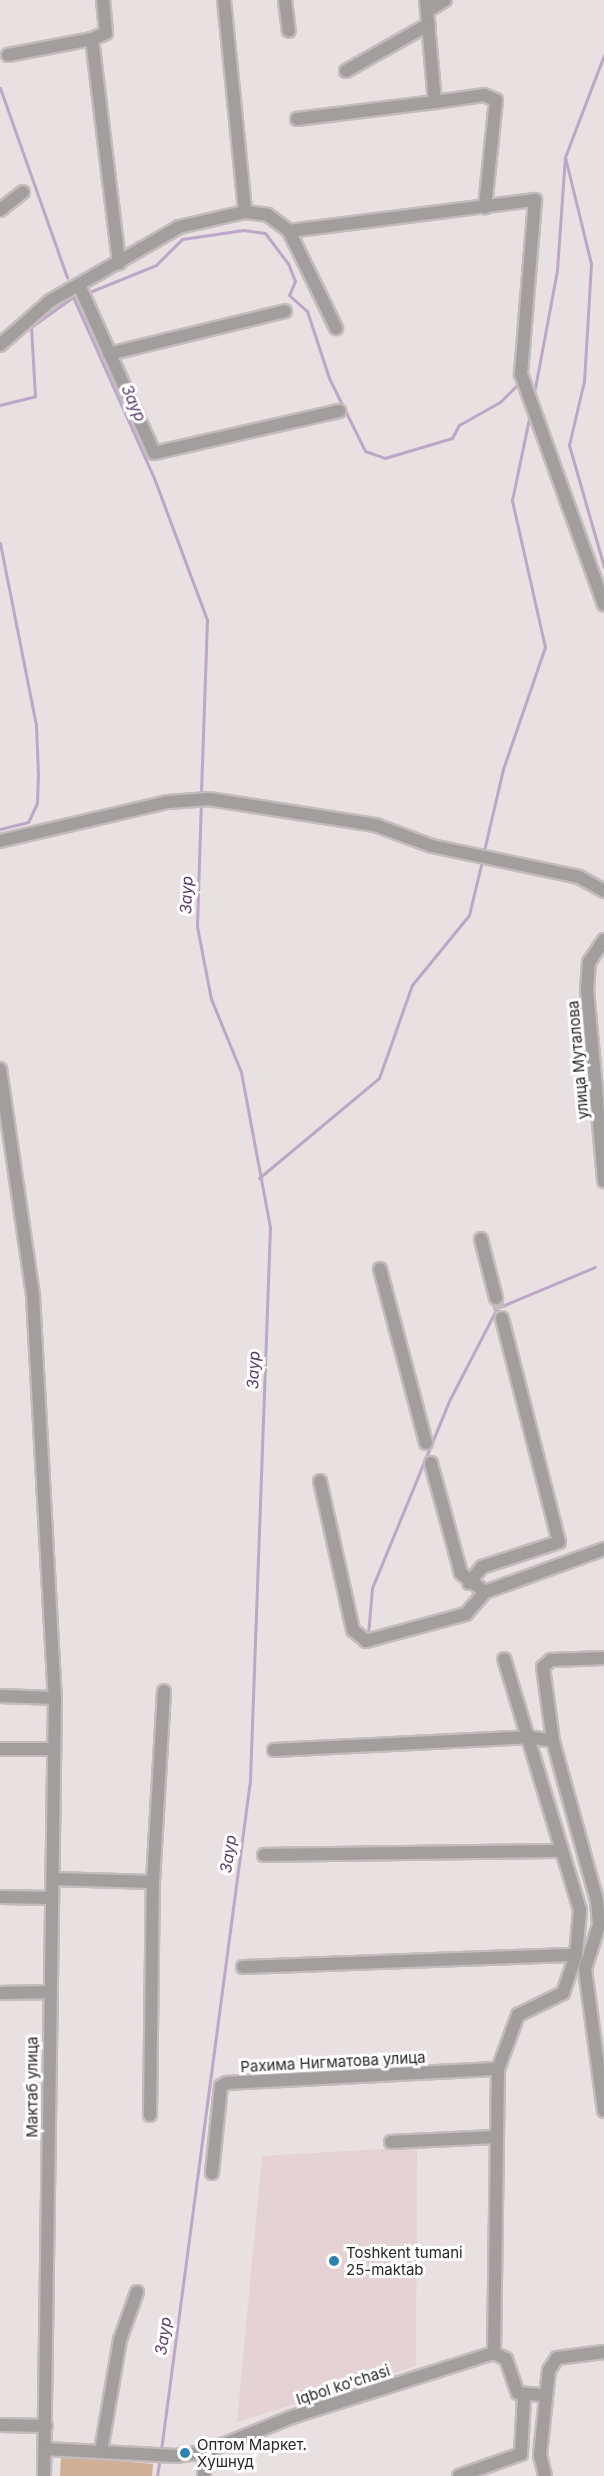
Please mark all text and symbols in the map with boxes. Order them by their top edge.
water label: Заур [117,382,151,424]
water label: Заур [176,876,196,914]
street label: улица Муталова [564,1000,592,1120]
water label: Заур [243,1351,263,1389]
water label: Заур [216,1834,240,1874]
street label: Мактаб улица [23,2036,41,2138]
street label: Рахима Нигматова улица [240,2048,426,2076]
place label: Toshkent tumani 25-maktab [346,2243,463,2278]
marker: Toshkent tumani 25-maktab [327,2254,341,2268]
water label: Заур [151,2316,175,2356]
street label: Iqbol ko'chasi [294,2361,392,2409]
place label: Оптом Маркет. Хушнуд [197,2435,307,2470]
marker: Оптом Маркет. Хушнуд [178,2446,192,2460]

